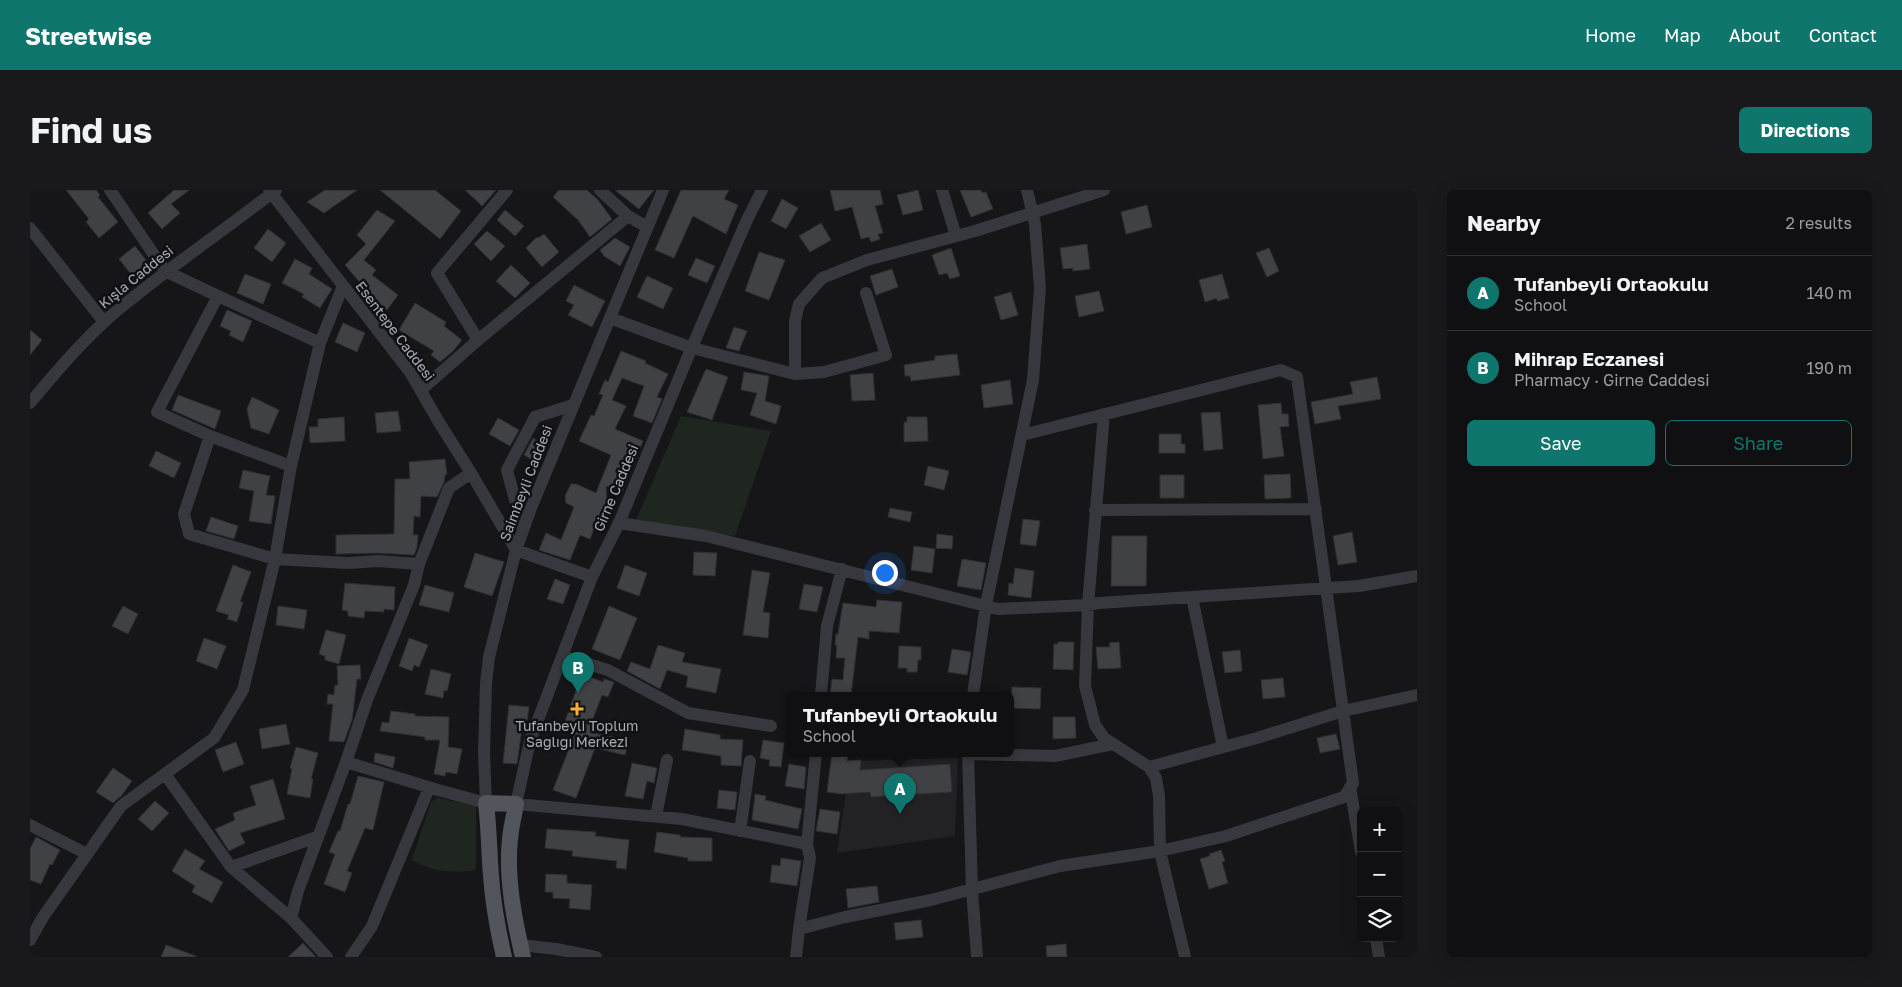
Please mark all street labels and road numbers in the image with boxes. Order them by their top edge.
street label: Kışla Caddesi [95,241,176,312]
street label: Esentepe Caddesi [352,277,438,384]
street label: Saimbeyli Caddesi [496,422,556,543]
street label: Girne Caddesi [589,442,642,534]

